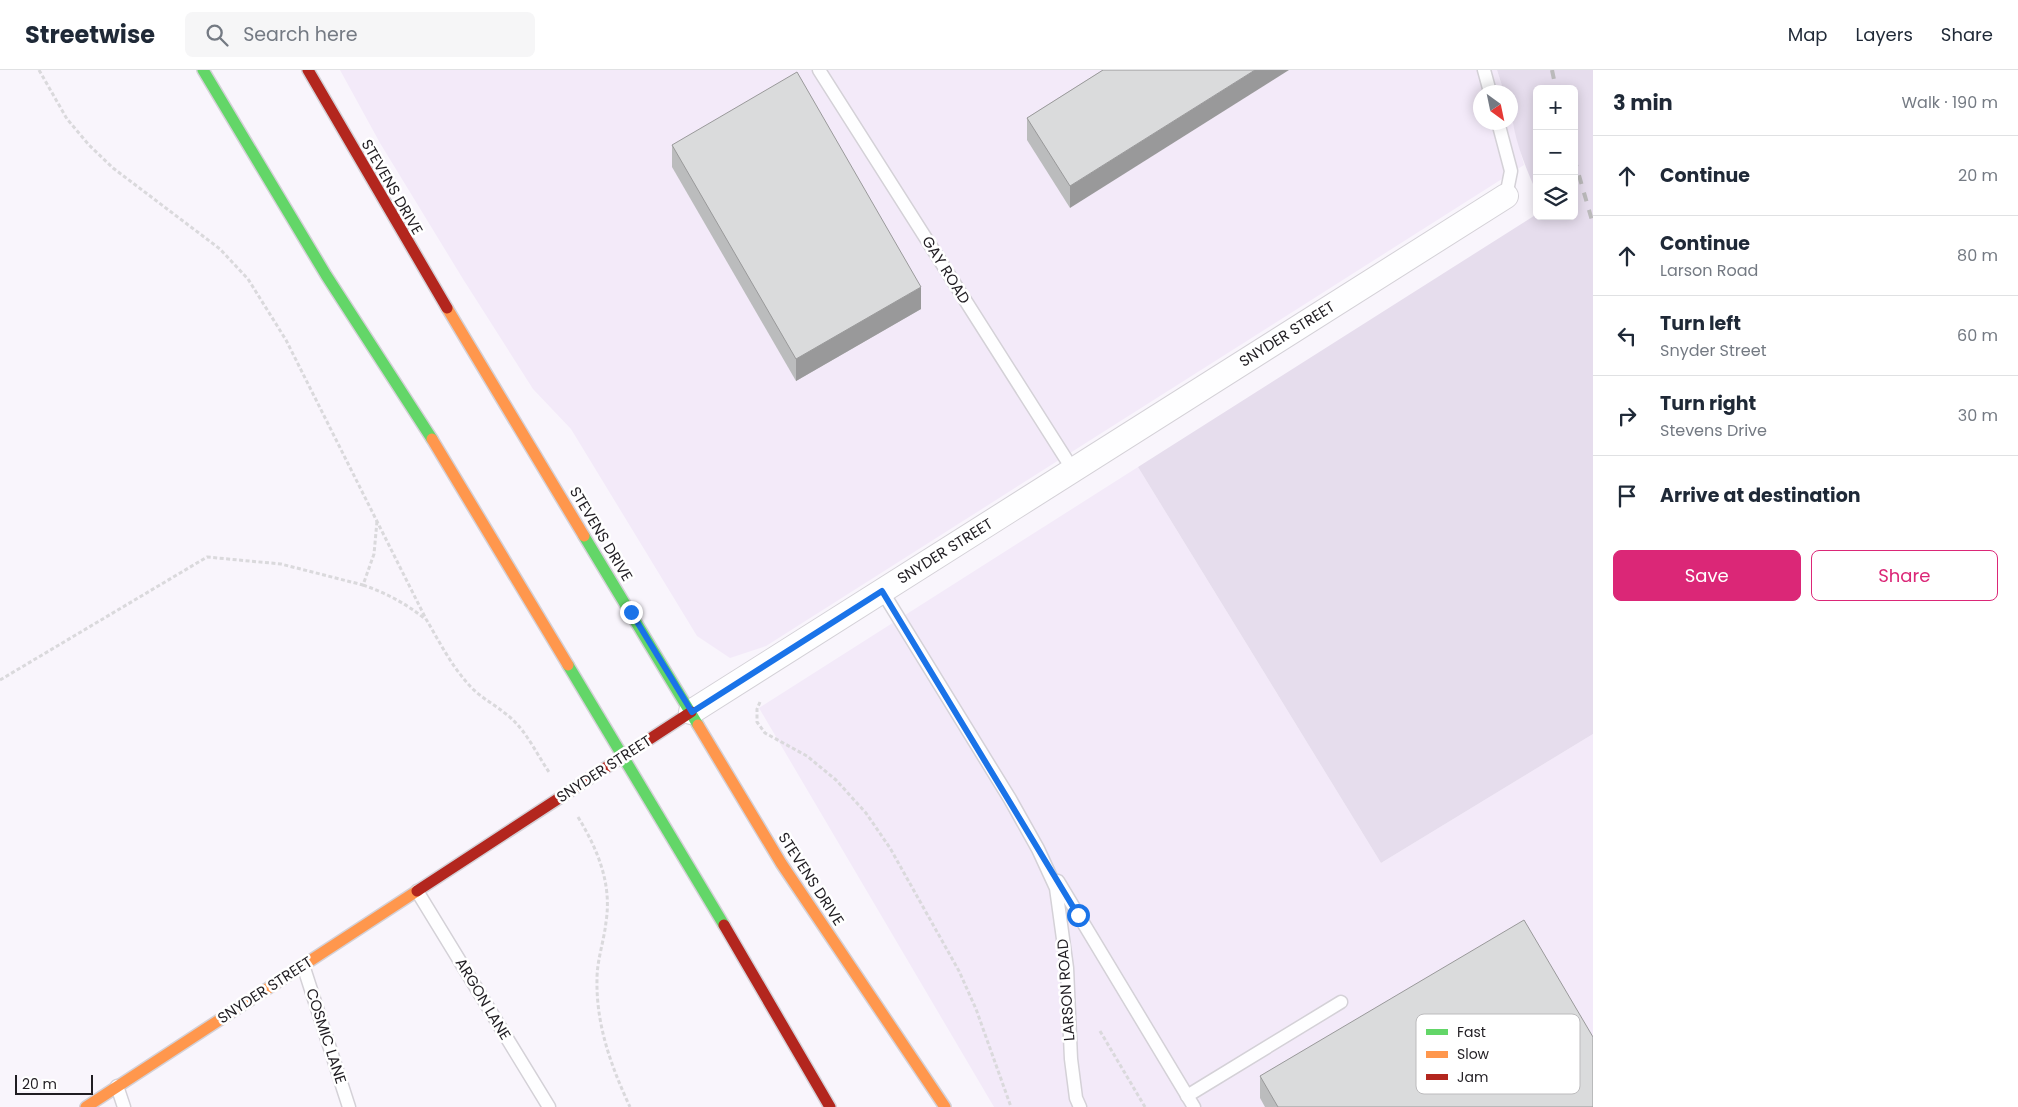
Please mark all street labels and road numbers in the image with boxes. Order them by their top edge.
street label: STEVENS DRIVE [357,135,428,238]
street label: GAY ROAD [917,232,976,308]
street label: SNYDER STREET [1235,296,1339,371]
street label: STEVENS DRIVE [565,482,638,585]
street label: SNYDER STREET [893,513,997,588]
street label: SNYDER STREET [552,730,655,807]
street label: STEVENS DRIVE [773,828,849,929]
street label: LARSON ROAD [1051,938,1080,1042]
street label: SNYDER STREET [213,951,316,1028]
street label: ARGON LANE [451,954,516,1044]
street label: COSMIC LANE [301,985,352,1086]

